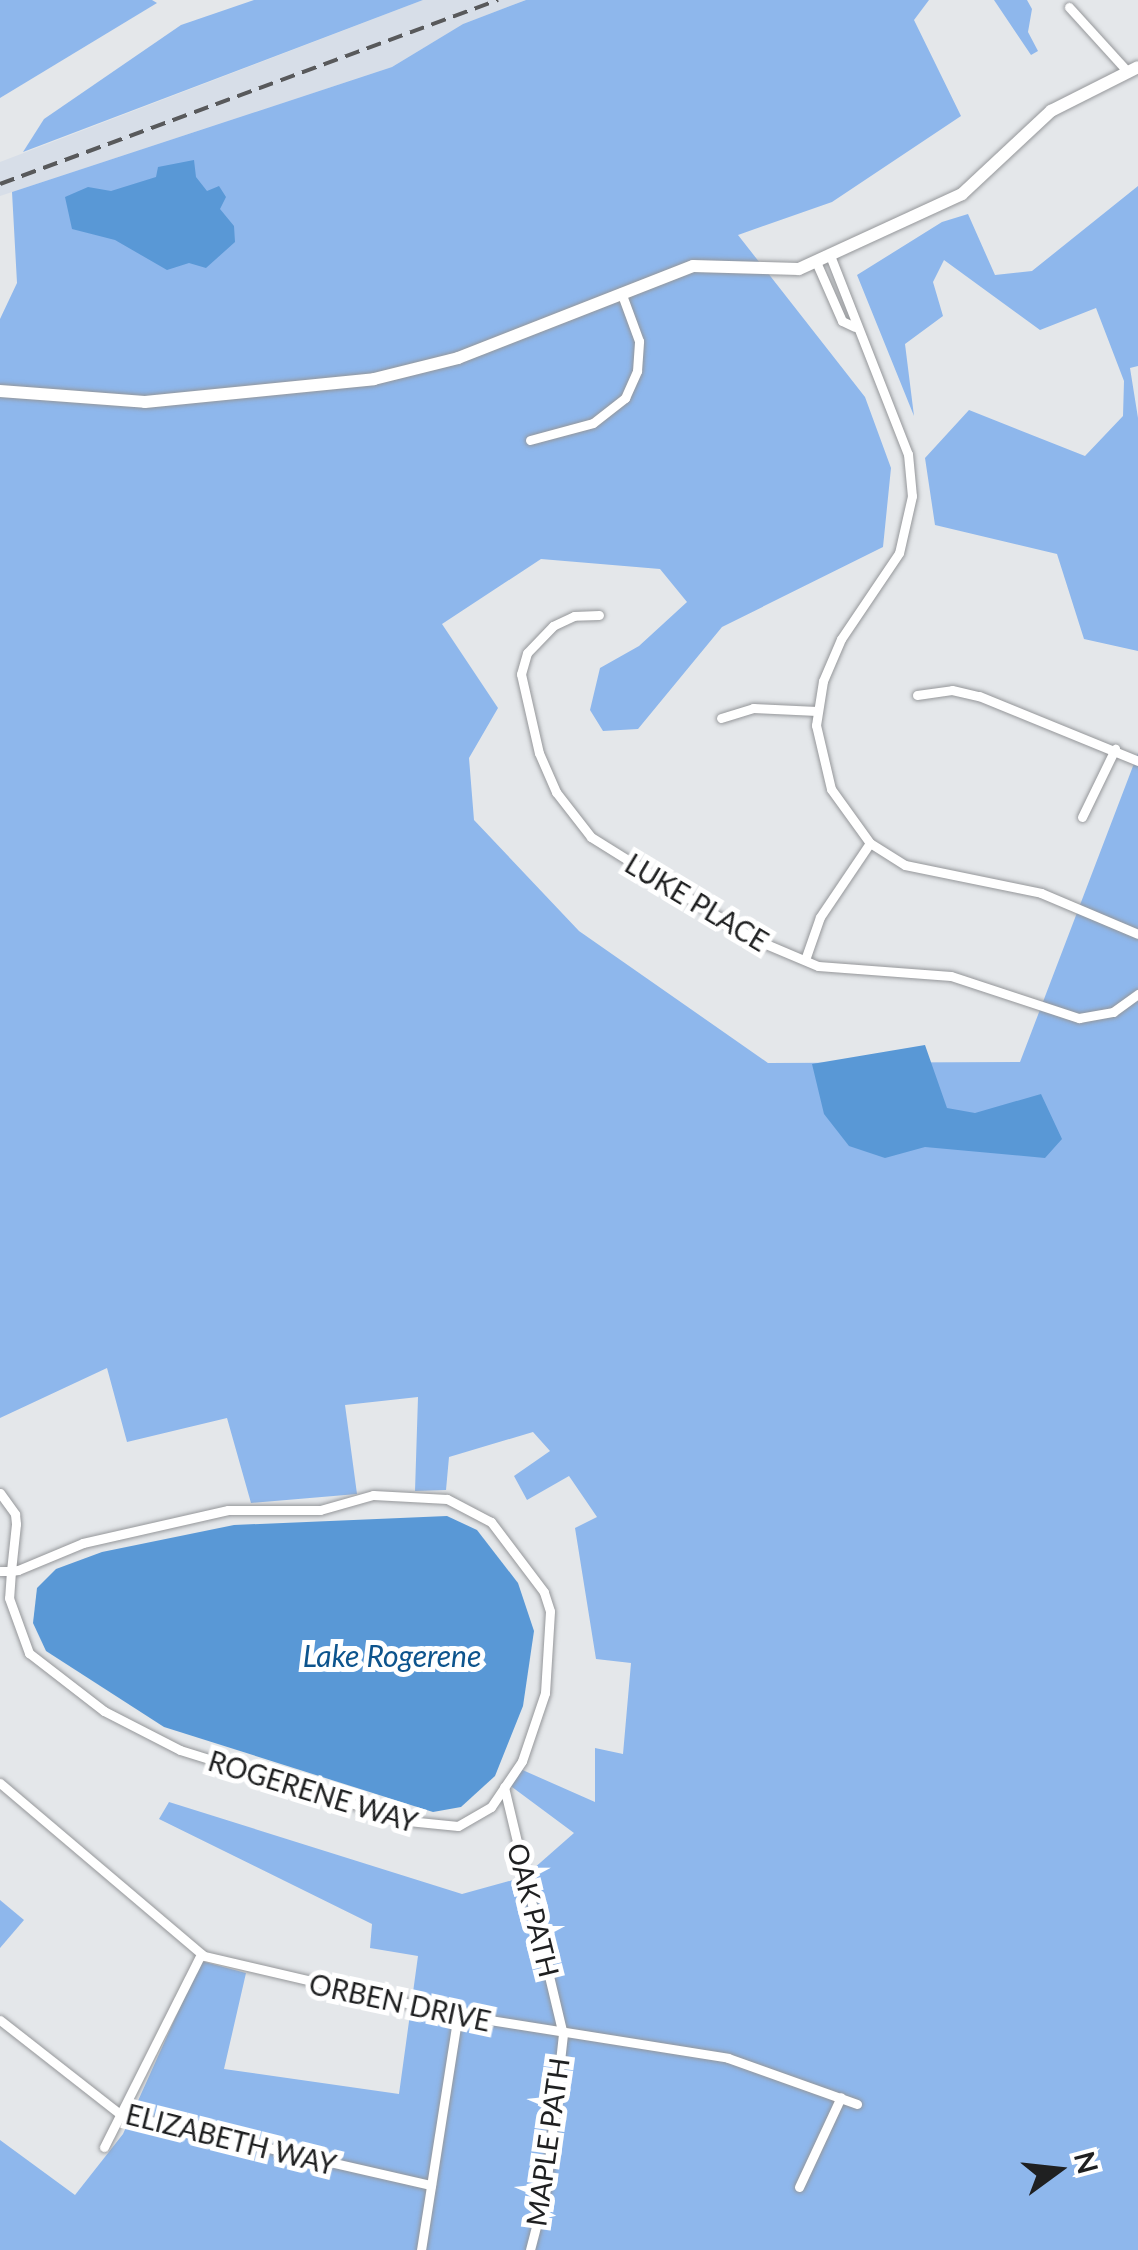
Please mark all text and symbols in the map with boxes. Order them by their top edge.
street label: LUKE PLACE [620,846,774,958]
water label: Lake Rogerene [303,1637,481,1673]
street label: ROGERENE WAY [204,1743,422,1839]
street label: OAK PATH [501,1840,567,1980]
street label: ORBEN DRIVE [306,1966,494,2038]
street label: MAPLE PATH [519,2056,575,2228]
street label: ELIZABETH WAY [122,2097,340,2181]
north arrow [1008,2120,1108,2220]
text: N [1068,2147,1106,2177]

